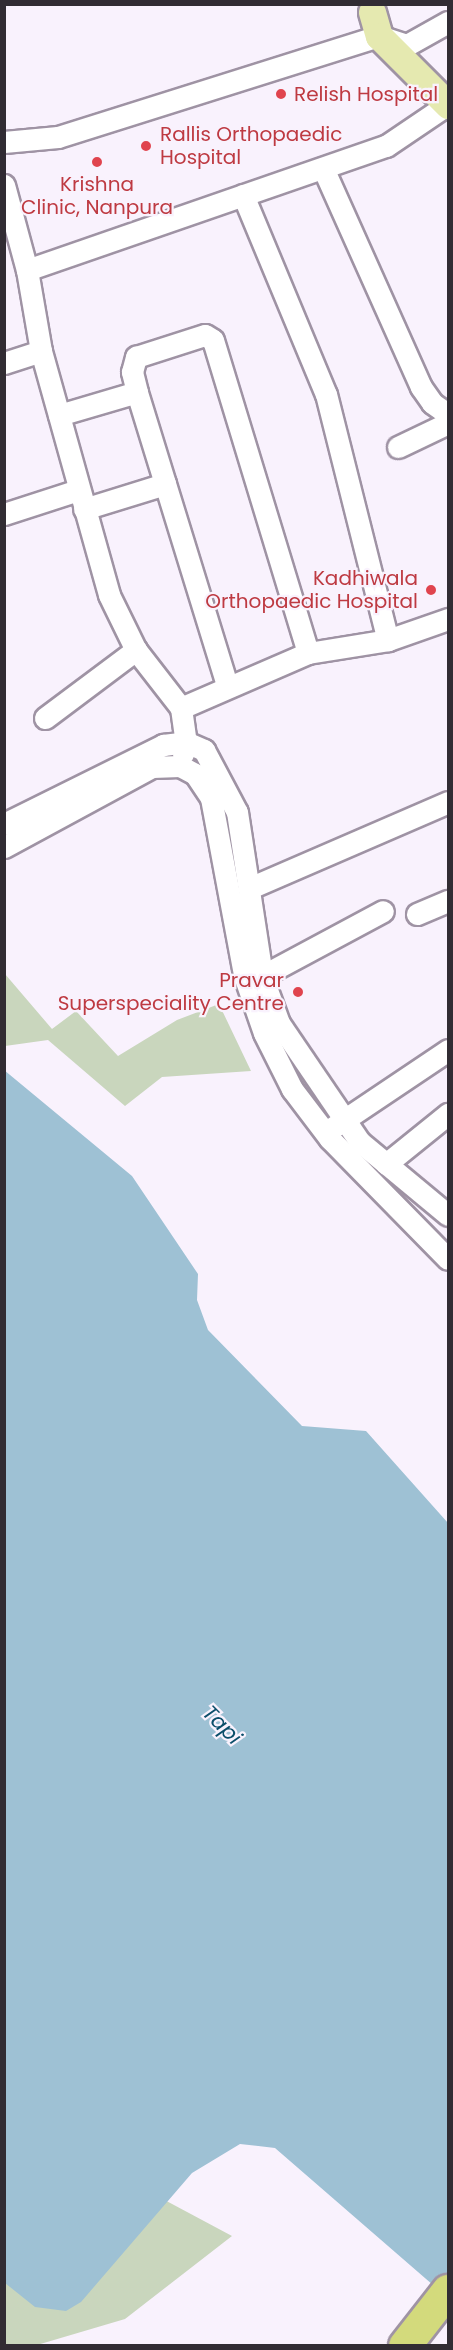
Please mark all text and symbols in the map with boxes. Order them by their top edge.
place label: Relish Hospital [294,82,438,106]
marker: Relish Hospital [272,85,290,103]
place label: Rallis Orthopaedic Hospital [160,122,342,169]
marker: Rallis Orthopaedic Hospital [137,137,155,155]
marker: Krishna Clinic, Nanpura [88,153,106,171]
place label: Krishna Clinic, Nanpura [21,173,173,220]
place label: Kadhiwala Orthopaedic Hospital [205,566,418,613]
marker: Kadhiwala Orthopaedic Hospital [422,581,440,599]
place label: Pravar Superspeciality Centre [58,969,284,1016]
marker: Pravar Superspeciality Centre [289,983,307,1001]
water label: Tapi [197,1700,247,1750]

